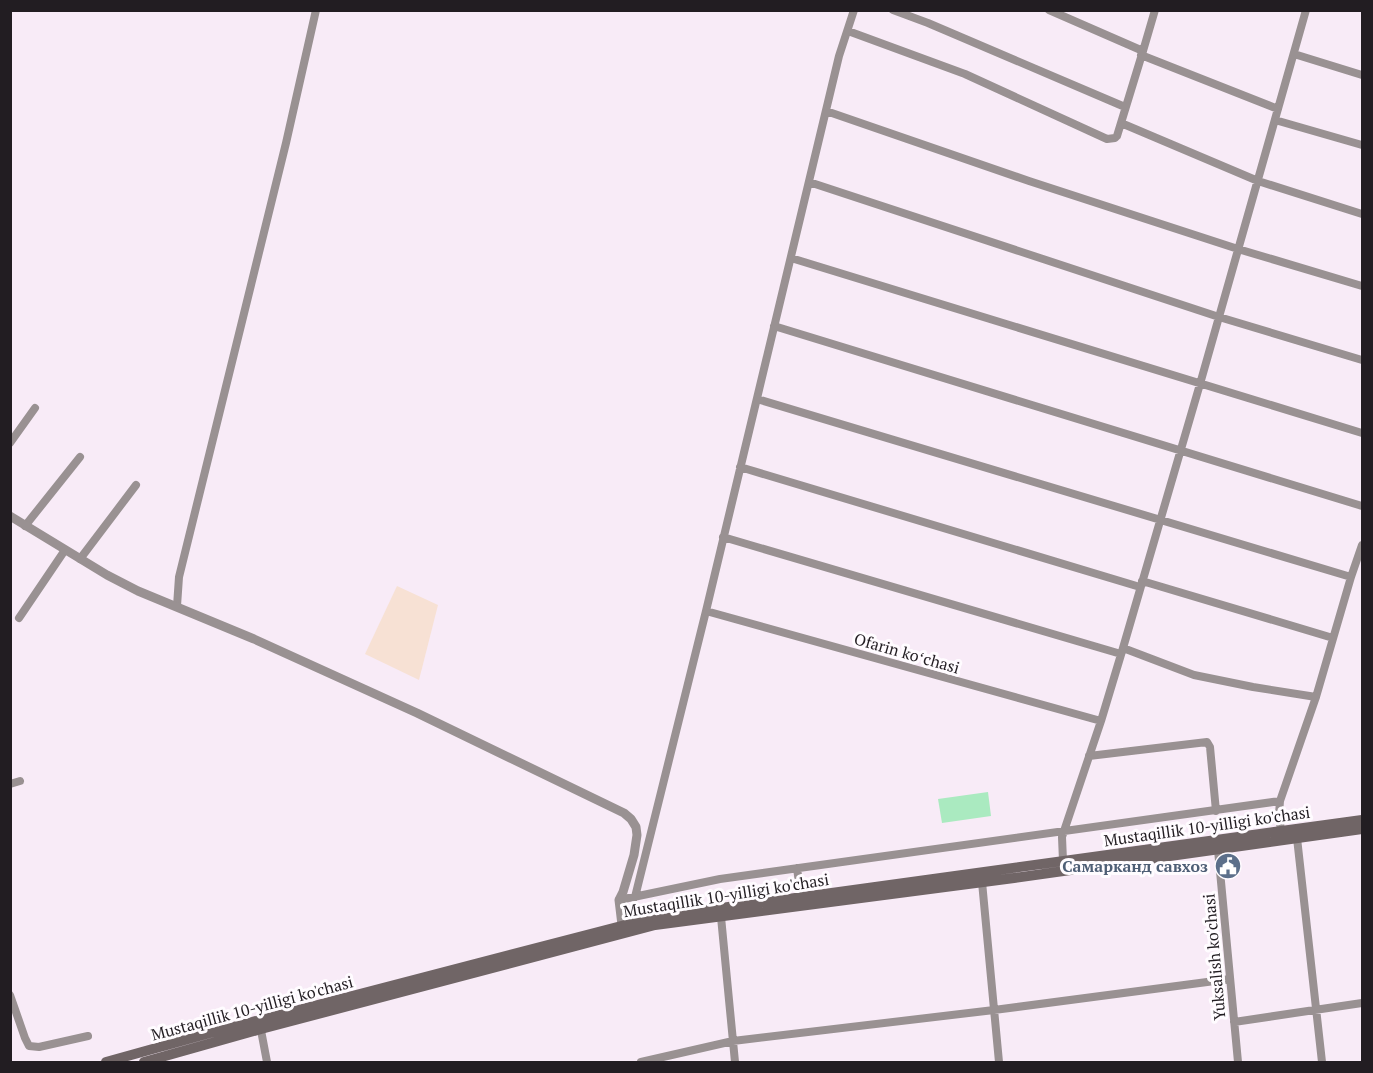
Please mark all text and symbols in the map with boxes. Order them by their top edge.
street label: Ofarin koʻchasi [852,627,962,679]
street label: Mustaqillik 10-yilligi ko'chasi [1102,801,1312,851]
public building icon: Самарканд савхоз [1213,851,1243,881]
place label: Самарканд савхоз [1062,855,1208,877]
street label: Mustaqillik 10-yilligi ko'chasi [622,868,831,922]
street label: Yuksalish ko'chasi [1197,893,1230,1021]
street label: Mustaqillik 10-yilligi ko'chasi [149,970,356,1046]

